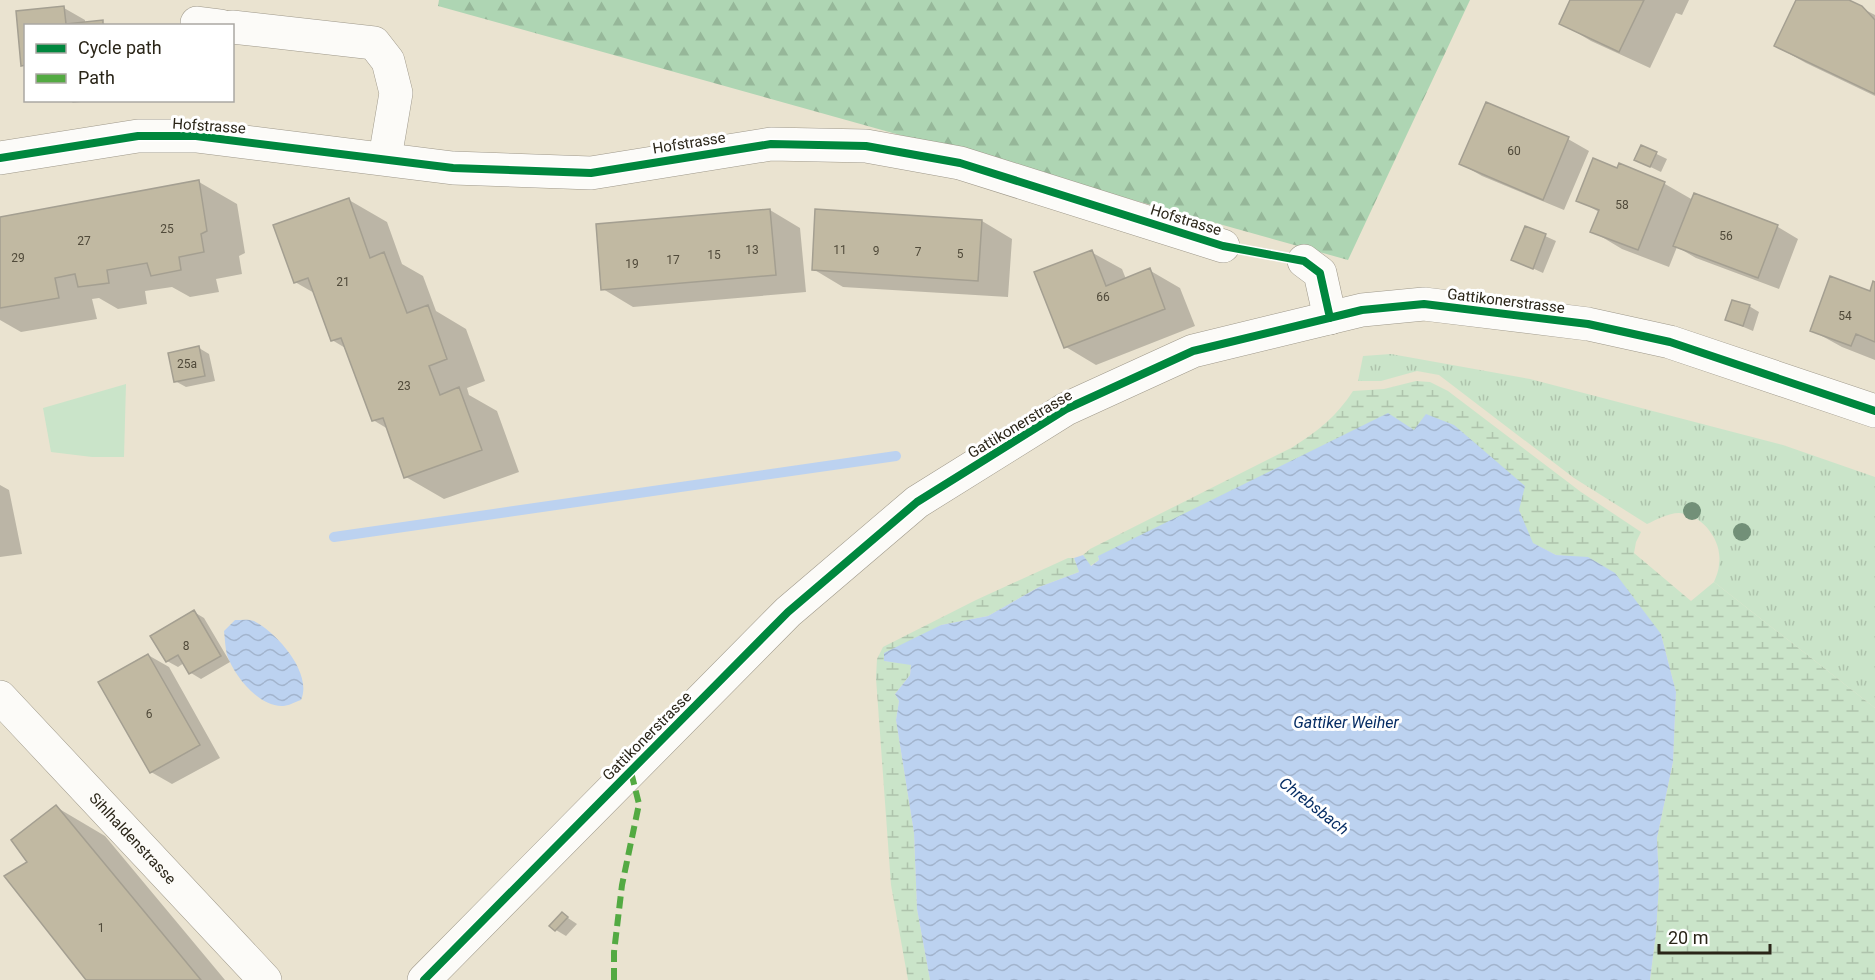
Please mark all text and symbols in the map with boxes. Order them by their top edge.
legend [24,24,234,102]
text: Cycle path [78,37,162,58]
text: Path [78,67,115,88]
street label: Hofstrasse [172,114,246,138]
street label: Hofstrasse [651,128,727,158]
house number: 60 [1507,144,1521,158]
house number: 58 [1615,198,1629,212]
street label: Hofstrasse [1148,201,1224,239]
house number: 25 [160,222,174,236]
house number: 56 [1719,229,1733,243]
house number: 27 [77,234,91,248]
house number: 13 [745,243,759,257]
house number: 11 [833,243,847,257]
house number: 9 [873,244,879,258]
house number: 7 [915,245,922,259]
house number: 5 [957,247,964,261]
house number: 15 [707,248,721,262]
house number: 29 [11,251,25,265]
house number: 17 [666,253,680,267]
house number: 19 [625,257,639,271]
house number: 21 [336,275,350,289]
street label: Gattikonerstrasse [1446,285,1566,317]
house number: 66 [1096,290,1110,304]
house number: 54 [1838,309,1852,323]
house number: 25a [177,357,197,371]
house number: 23 [397,379,411,393]
street label: Gattikonerstrasse [965,386,1075,462]
house number: 8 [183,639,190,653]
street label: Gattikonerstrasse [599,688,695,784]
house number: 6 [146,707,153,721]
water label: Gattiker Weiher [1293,713,1400,732]
water label: Chrebsbach [1276,773,1352,839]
street label: Sihlhaldenstrasse [86,789,180,888]
scale bar [1659,917,1770,955]
house number: 1 [98,921,104,935]
text: 20 m [1668,927,1708,948]

